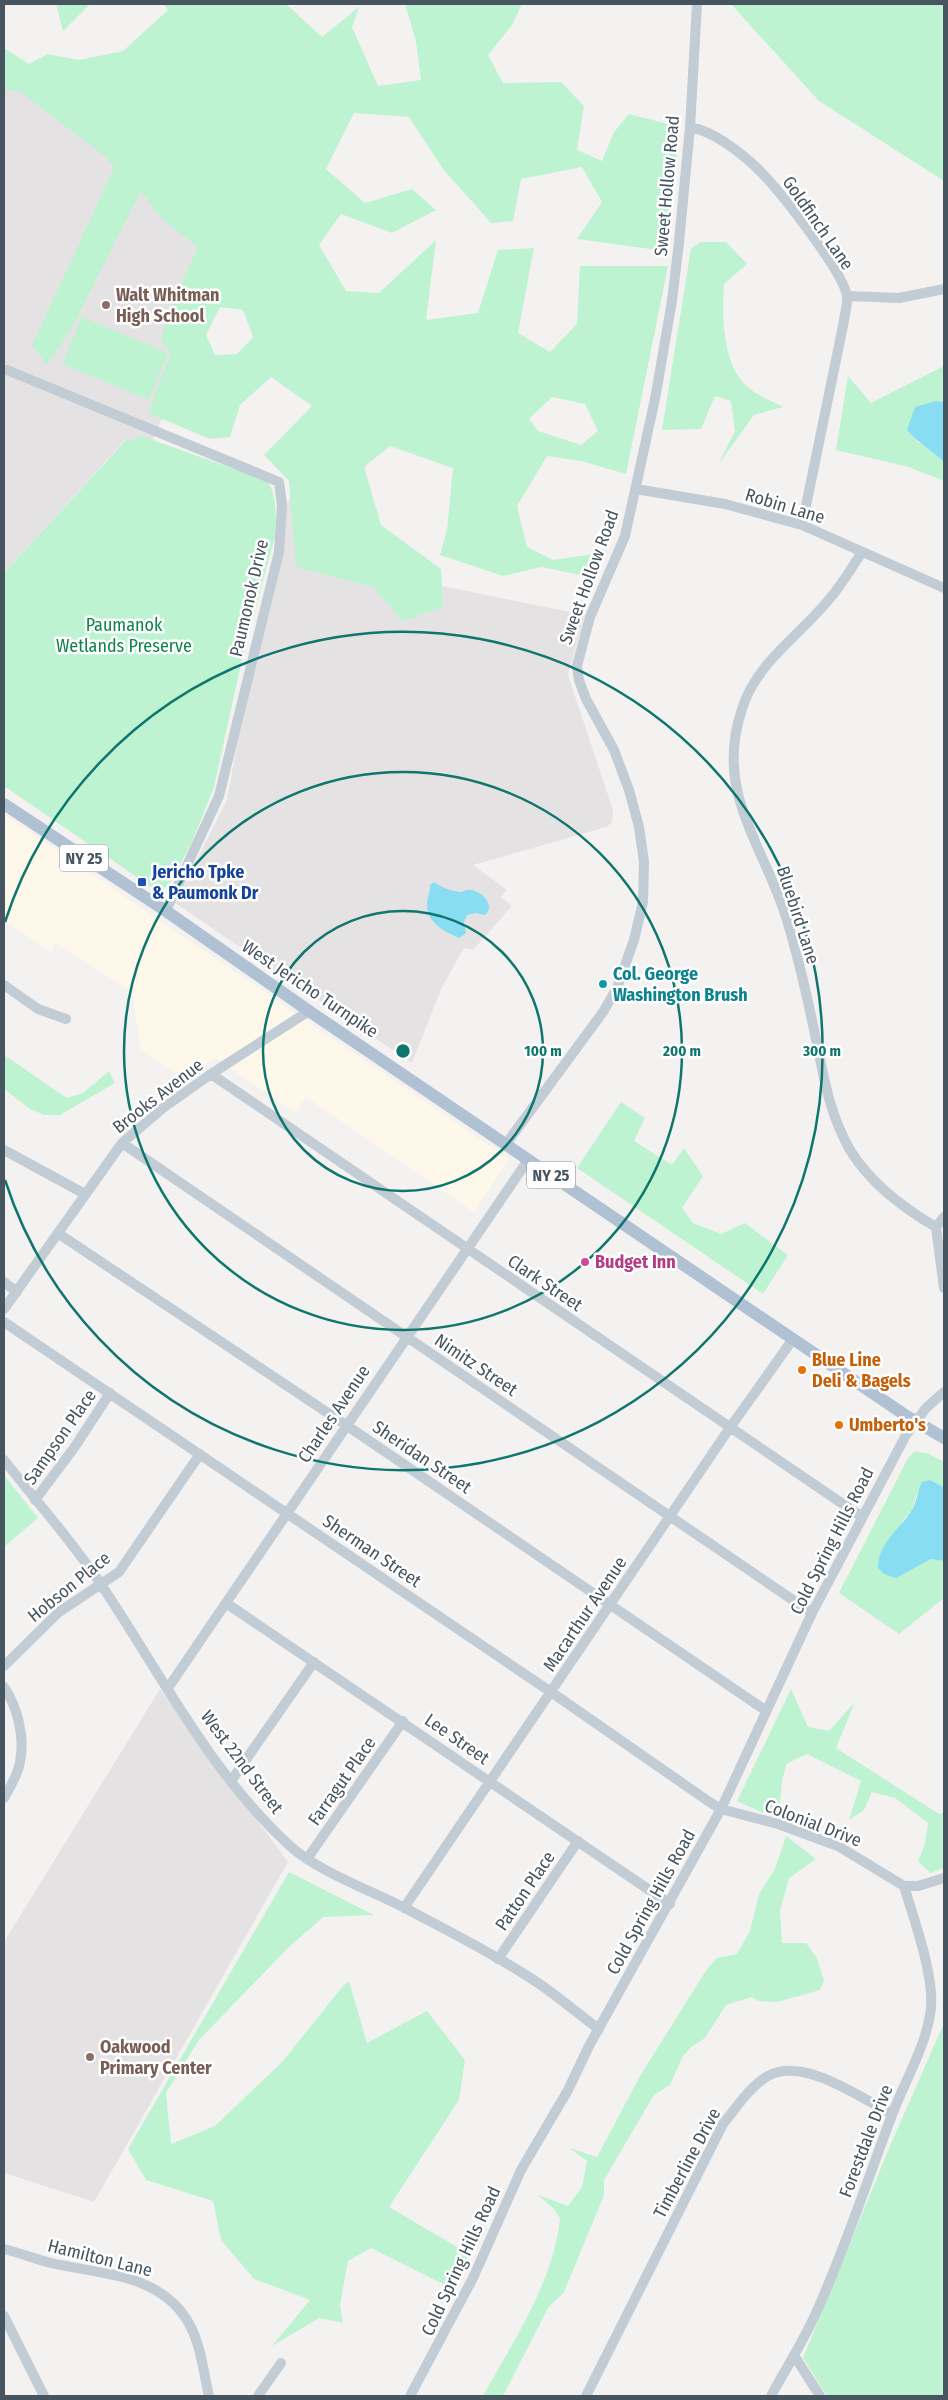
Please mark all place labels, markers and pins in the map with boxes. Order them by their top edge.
place label: Walt Whitman High School [116,284,220,327]
marker: Walt Whitman High School [100,299,112,311]
place label: Jericho Tpke & Paumonk Dr [151,861,259,904]
marker: Jericho Tpke & Paumonk Dr [136,876,148,888]
place label: Col. George Washington Brush [613,963,748,1006]
marker: Col. George Washington Brush [597,978,609,990]
centre of rings [394,1042,412,1060]
place label: Budget Inn [595,1251,676,1273]
marker: Budget Inn [579,1256,591,1268]
place label: Blue Line Deli & Bagels [812,1349,911,1392]
marker: Blue Line Deli & Bagels [796,1364,808,1376]
place label: Umberto's [849,1414,926,1436]
marker: Umberto's [833,1419,845,1431]
place label: Oakwood Primary Center [100,2036,212,2079]
marker: Oakwood Primary Center [84,2051,96,2063]

